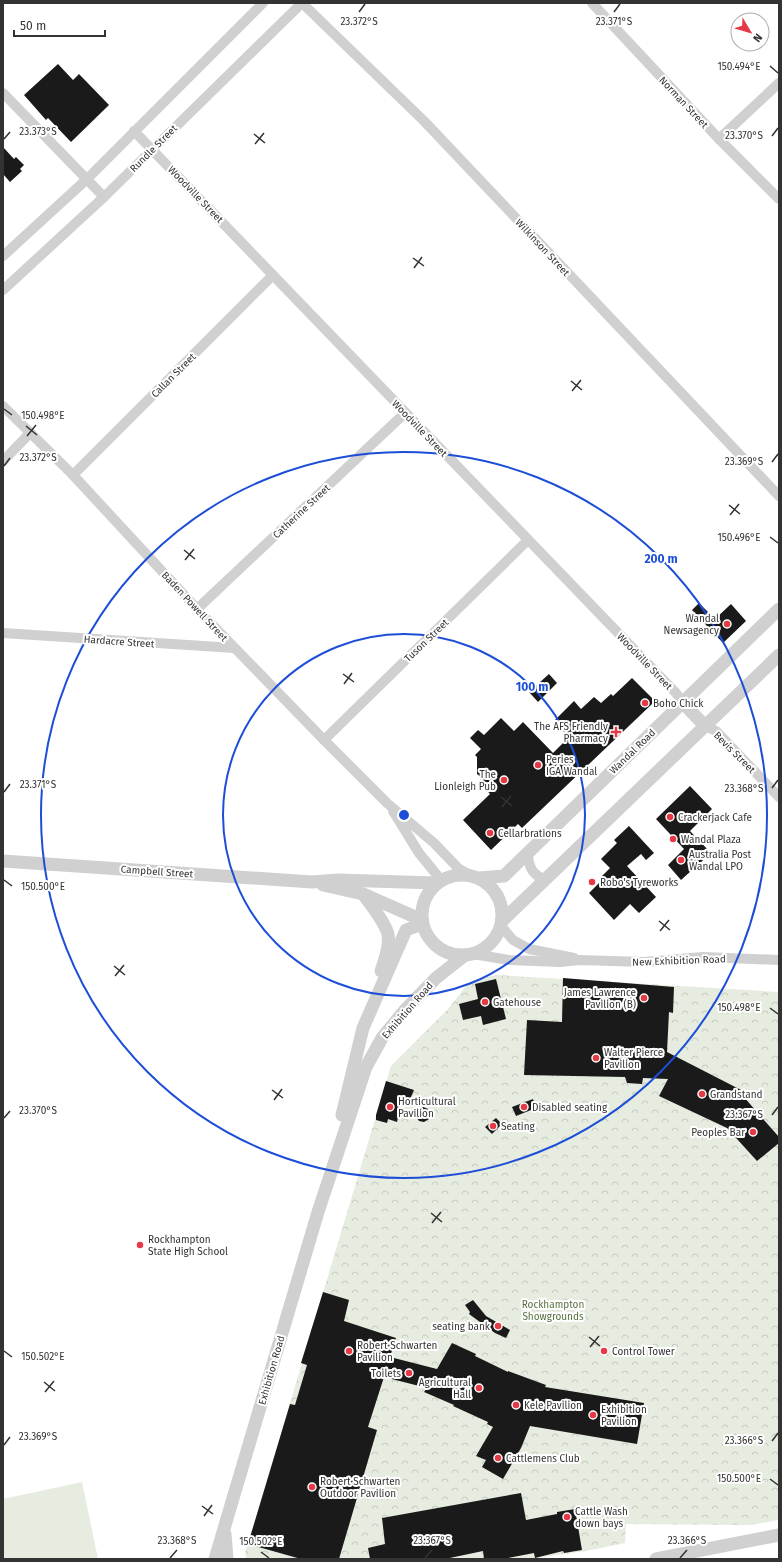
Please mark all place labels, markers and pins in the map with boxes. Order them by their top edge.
place label: Wandal Newsagency [664,613,719,637]
marker: Wandal Newsagency [722,619,732,629]
marker: Boho Chick [640,698,650,708]
place label: Boho Chick [653,698,704,710]
place label: The AFS Friendly Pharmacy [534,721,608,745]
marker: The AFS Friendly Pharmacy [611,727,621,737]
place label: Peries IGA Wandal [546,754,597,778]
marker: Peries IGA Wandal [533,760,543,770]
place label: The Lionleigh Pub [434,769,496,793]
marker: The Lionleigh Pub [499,775,509,785]
centre of rings [397,808,411,822]
marker: Crackerjack Cafe [665,812,675,822]
place label: Crackerjack Cafe [678,812,752,824]
marker: Cellarbrations [485,828,495,838]
place label: Cellarbrations [498,828,562,840]
marker: Wandal Plaza [668,834,678,844]
place label: Wandal Plaza [681,834,741,846]
place label: Australia Post Wandal LPO [689,849,752,873]
marker: Australia Post Wandal LPO [676,855,686,865]
marker: Robo's Tyreworks [587,877,597,887]
place label: Robo's Tyreworks [600,877,678,889]
place label: James Lawrence Pavilion (B) [564,987,636,1011]
marker: James Lawrence Pavilion (B) [639,993,649,1003]
marker: Gatehouse [480,997,490,1007]
place label: Gatehouse [493,997,541,1009]
place label: Walter Pierce Pavilion [604,1047,663,1071]
marker: Walter Pierce Pavilion [591,1053,601,1063]
marker: Grandstand [697,1089,707,1099]
place label: Grandstand [710,1089,763,1101]
place label: Horticultural Pavilion [398,1096,456,1120]
marker: Horticultural Pavilion [385,1102,395,1112]
marker: Disabled seating [519,1102,529,1112]
place label: Disabled seating [532,1102,608,1114]
marker: Seating [488,1121,498,1131]
place label: Seating [501,1121,536,1133]
place label: Peoples Bar [691,1127,745,1139]
marker: Peoples Bar [748,1127,758,1137]
place label: Rockhampton State High School [148,1234,228,1258]
marker: Rockhampton State High School [135,1240,145,1250]
place label: seating bank [432,1321,491,1333]
marker: seating bank [493,1321,503,1331]
place label: Robert Schwarten Pavilion [357,1340,437,1364]
marker: Robert Schwarten Pavilion [344,1346,354,1356]
marker: Control Tower [599,1346,609,1356]
place label: Control Tower [612,1346,675,1358]
place label: Toilets [371,1368,401,1380]
marker: Toilets [404,1368,414,1378]
place label: Agricultural Hall [419,1377,471,1401]
marker: Agricultural Hall [474,1383,484,1393]
marker: Kele Pavilion [511,1400,521,1410]
place label: Kele Pavilion [524,1400,582,1412]
place label: Exhibition Pavilion [601,1404,647,1428]
marker: Exhibition Pavilion [588,1410,598,1420]
marker: Cattlemens Club [493,1453,503,1463]
place label: Cattlemens Club [506,1453,580,1465]
place label: Robert Schwarten Outdoor Pavilion [320,1476,400,1500]
marker: Robert Schwarten Outdoor Pavilion [307,1482,317,1492]
place label: Cattle Wash down bays [575,1506,628,1530]
marker: Cattle Wash down bays [562,1512,572,1522]

